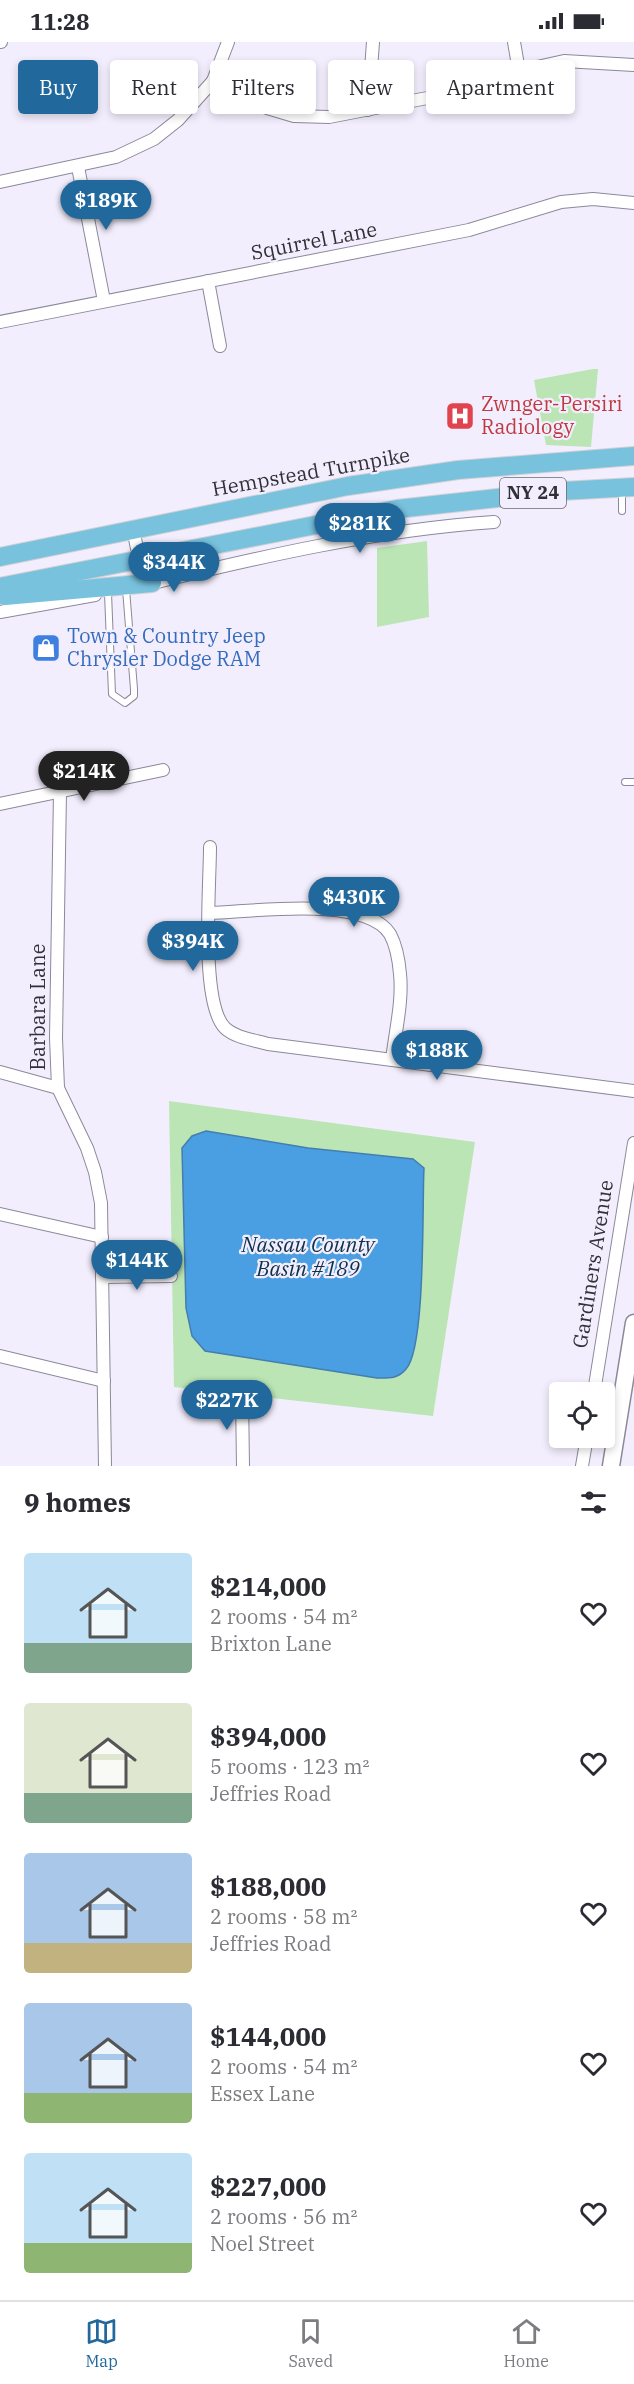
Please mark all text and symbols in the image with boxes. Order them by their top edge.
text: 11:28 [30,7,89,36]
chip: Buy [18,60,98,114]
chip: Rent [110,60,198,114]
chip: Filters [210,60,316,114]
chip: New [328,60,414,114]
chip: Apartment [426,60,575,114]
pin: $189K [64,180,148,231]
text: $189K [74,186,138,213]
street label: Squirrel Lane [249,215,379,266]
place label: Zwnger-Persiri Radiology [481,390,623,440]
hospital icon: Zwnger-Persiri Radiology [444,400,476,432]
street label: Hempstead Turnpike [210,441,412,502]
road number: NY 24 [500,478,566,508]
pin: $281K [318,503,402,554]
text: $281K [328,509,392,536]
pin: $344K [132,542,216,593]
text: $344K [142,548,206,575]
place label: Town & Country Jeep Chrysler Dodge RAM [67,622,266,672]
shop icon: Town & Country Jeep Chrysler Dodge RAM [30,632,62,664]
pin: $214K [42,751,126,802]
text: $214K [52,757,116,784]
pin: $430K [312,877,396,928]
text: $430K [322,883,386,910]
pin: $394K [151,921,235,972]
text: $394K [161,927,225,954]
street label: Barbara Lane [24,944,51,1070]
pin: $188K [395,1030,479,1081]
text: $188K [405,1036,469,1063]
street label: Gardiners Avenue [566,1178,619,1350]
water label: Nassau County Basin #189 [241,1230,377,1282]
pin: $144K [95,1240,179,1291]
text: $144K [105,1246,169,1273]
pin: $227K [185,1380,269,1431]
map controls [549,1382,615,1448]
button: locate [549,1382,615,1448]
text: $227K [195,1386,259,1413]
text: 9 homes [24,1485,131,1519]
icon: filters [577,1486,610,1519]
text: $214,000 [210,1569,326,1603]
icon: home [72,1577,144,1649]
icon: heart [577,1597,610,1630]
text: 2 rooms · 54 m² [210,1603,357,1630]
text: Brixton Lane [210,1630,332,1657]
text: $394,000 [210,1719,326,1753]
icon: home [72,1727,144,1799]
icon: heart [577,1747,610,1780]
text: 5 rooms · 123 m² [210,1753,369,1780]
text: Jeffries Road [210,1780,331,1807]
text: $188,000 [210,1869,326,1903]
icon: home [72,1877,144,1949]
icon: heart [577,1897,610,1930]
text: 2 rooms · 58 m² [210,1903,357,1930]
text: Jeffries Road [210,1930,331,1957]
text: $144,000 [210,2019,326,2053]
icon: home [72,2027,144,2099]
icon: heart [577,2047,610,2080]
text: 2 rooms · 54 m² [210,2053,357,2080]
text: Essex Lane [210,2080,315,2107]
text: $227,000 [210,2169,326,2203]
icon: home [72,2177,144,2249]
icon: heart [577,2197,610,2230]
text: 2 rooms · 56 m² [210,2203,357,2230]
text: Noel Street [210,2230,314,2257]
tab: Map [85,2315,118,2371]
tab: Saved [288,2315,333,2371]
tab: Home [503,2315,549,2371]

